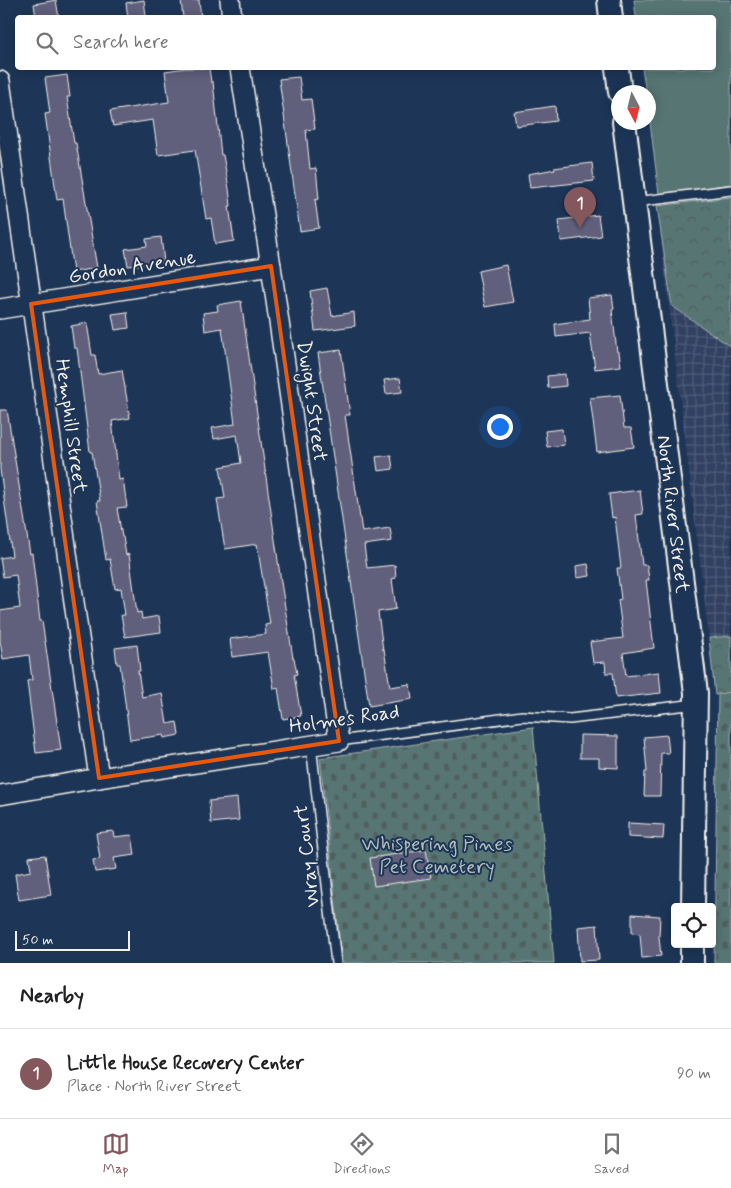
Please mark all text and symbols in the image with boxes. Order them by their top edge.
search box [15,15,716,70]
icon: search [33,29,61,57]
text: Search here [73,30,169,55]
north arrow [611,85,656,130]
pin: 1 [564,187,596,228]
street label: Gordon Avenue [67,244,198,291]
street label: Dwight Street [289,339,333,464]
street label: Hemphill Street [48,357,93,495]
your location [487,414,513,440]
street label: North River Street [649,434,696,595]
street label: Holmes Road [287,698,401,741]
street label: Wray Court [288,803,327,909]
park label: Whispering Pines Pet Cemetery [362,831,513,881]
map controls [671,903,716,948]
button: locate [671,903,716,948]
scale bar [15,928,130,951]
text: 50 m [22,931,53,949]
text: Nearby [20,982,84,1010]
text: Little House Recovery Center [67,1051,304,1076]
text: 1 [32,1063,40,1084]
text: 90 m [677,1063,711,1084]
text: Place · North River Street [67,1076,242,1097]
tab: Map [102,1130,130,1178]
tab: Directions [333,1130,391,1178]
tab: Saved [594,1130,629,1178]

